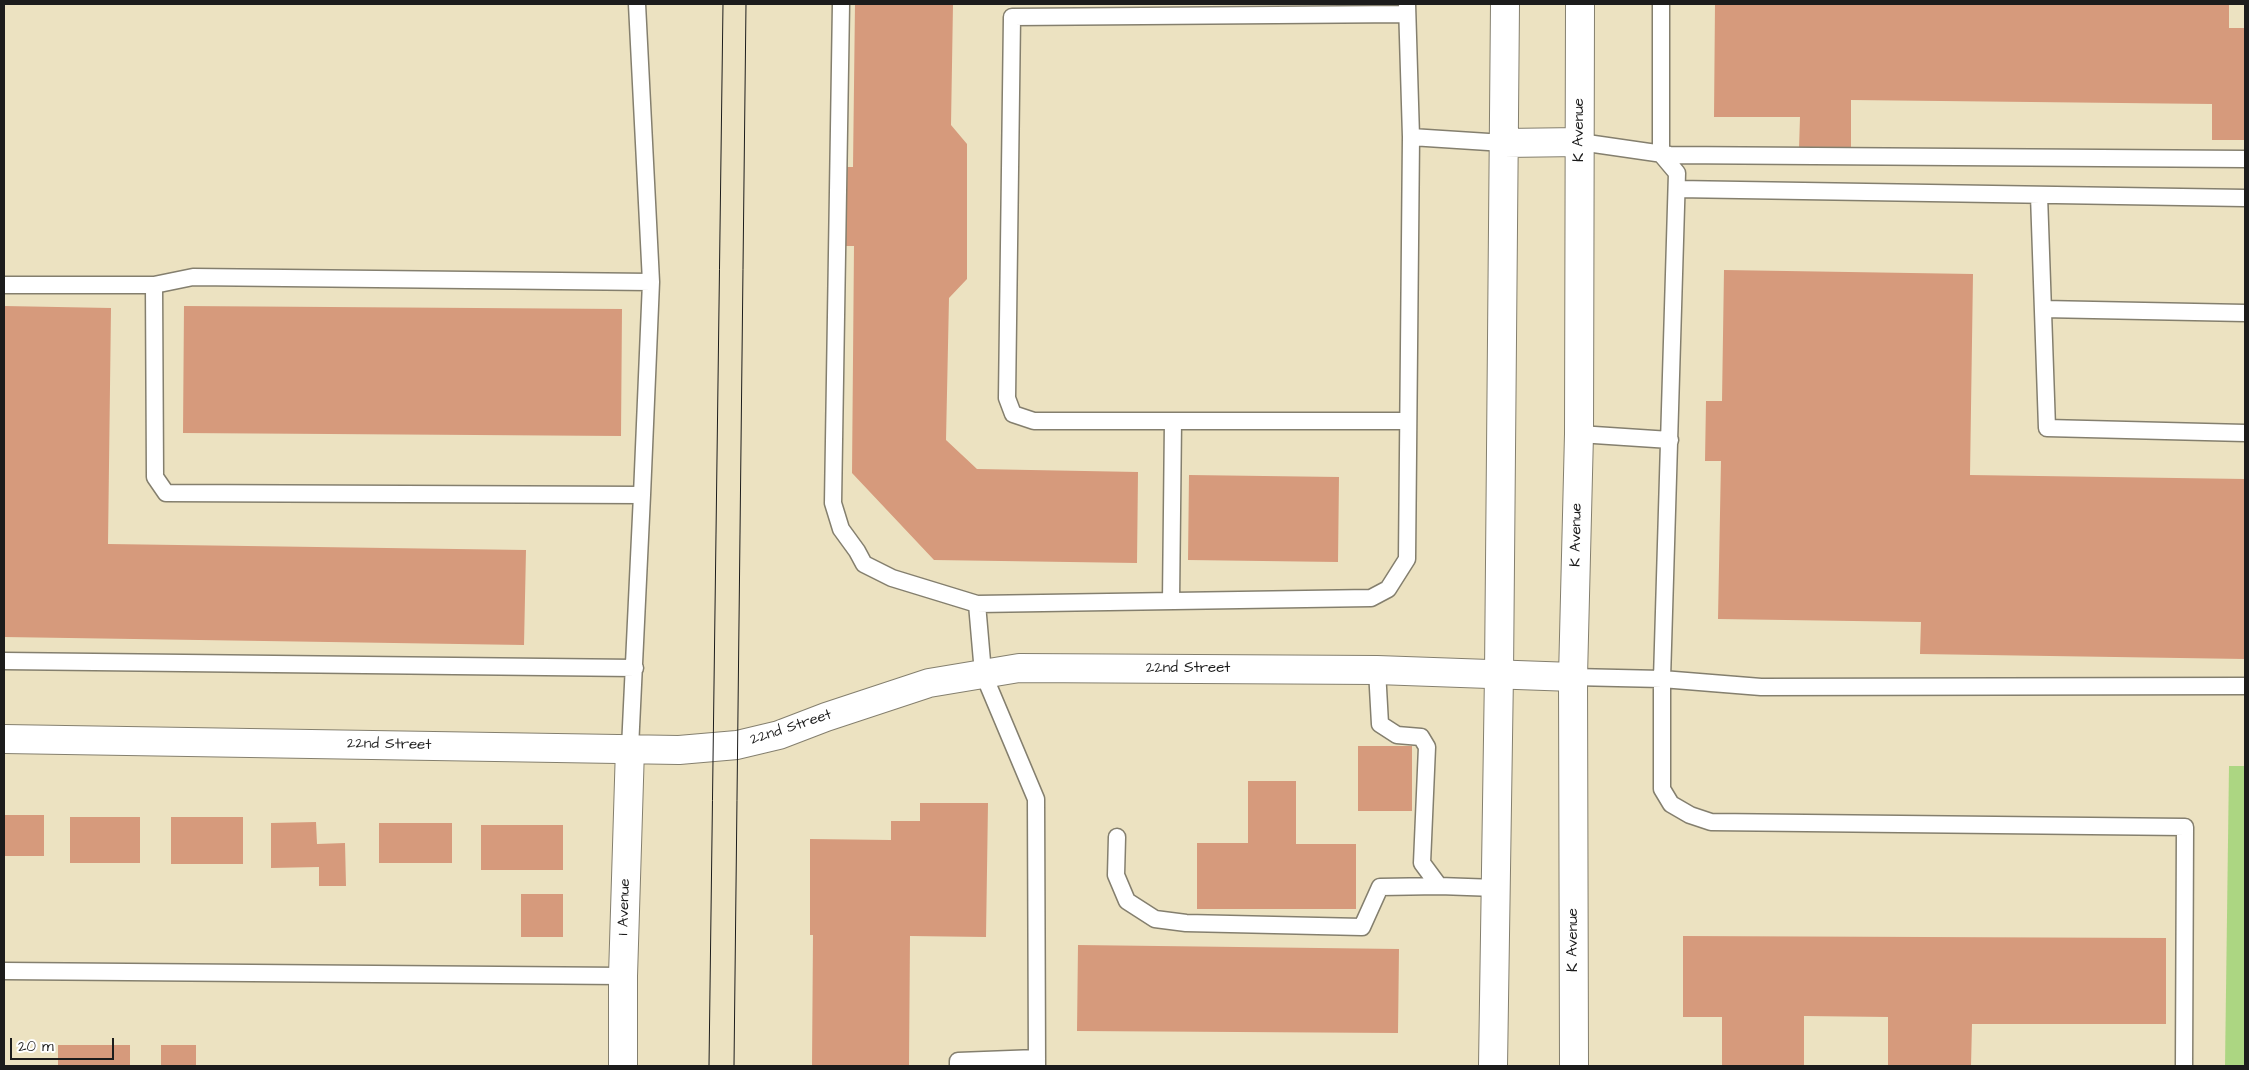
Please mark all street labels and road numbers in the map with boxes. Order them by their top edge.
street label: K Avenue [1571,98,1589,162]
street label: K Avenue [1567,503,1587,567]
street label: 22nd Street [1146,660,1230,678]
street label: 22nd Street [748,706,834,750]
street label: 22nd Street [347,735,431,755]
street label: I Avenue [615,878,635,936]
street label: K Avenue [1565,908,1583,972]

